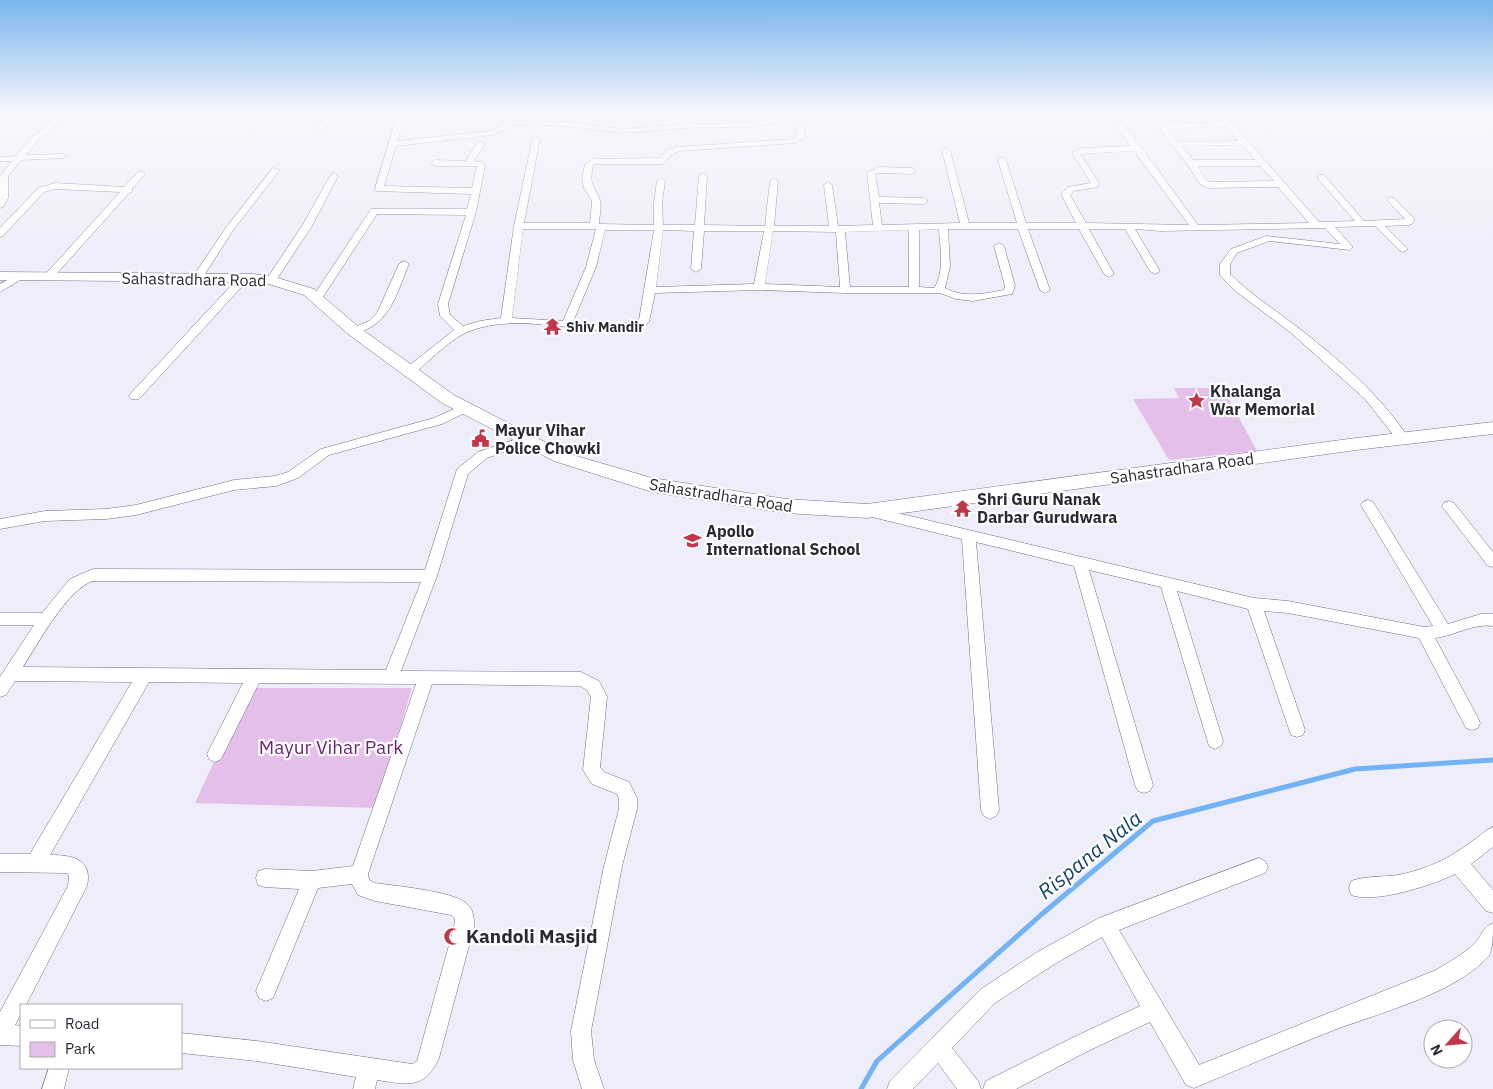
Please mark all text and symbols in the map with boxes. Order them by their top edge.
street label: Sahastradhara Road [121,268,267,290]
temple icon: Shiv Mandir [542,317,562,337]
place label: Shiv Mandir [566,318,644,336]
place label: Khalanga War Memorial [1210,381,1315,419]
place icon: Khalanga War Memorial [1186,390,1206,410]
place label: Mayur Vihar Police Chowki [495,420,601,458]
public building icon: Mayur Vihar Police Chowki [471,429,491,449]
street label: Sahastradhara Road [1109,448,1255,488]
street label: Sahastradhara Road [648,474,794,516]
place label: Shri Guru Nanak Darbar Gurudwara [977,489,1117,527]
temple icon: Shri Guru Nanak Darbar Gurudwara [953,498,973,518]
place label: Apollo International School [706,521,860,559]
school or university icon: Apollo International School [682,530,702,550]
park label: Mayur Vihar Park [259,735,403,759]
water label: Rispana Nala [1031,804,1147,905]
place label: Kandoli Masjid [466,924,597,948]
mosque icon: Kandoli Masjid [442,926,462,946]
legend [20,1004,182,1069]
text: Road [65,1014,100,1033]
north arrow [1423,1019,1473,1069]
text: Park [65,1039,95,1058]
text: N [1426,1041,1447,1059]

